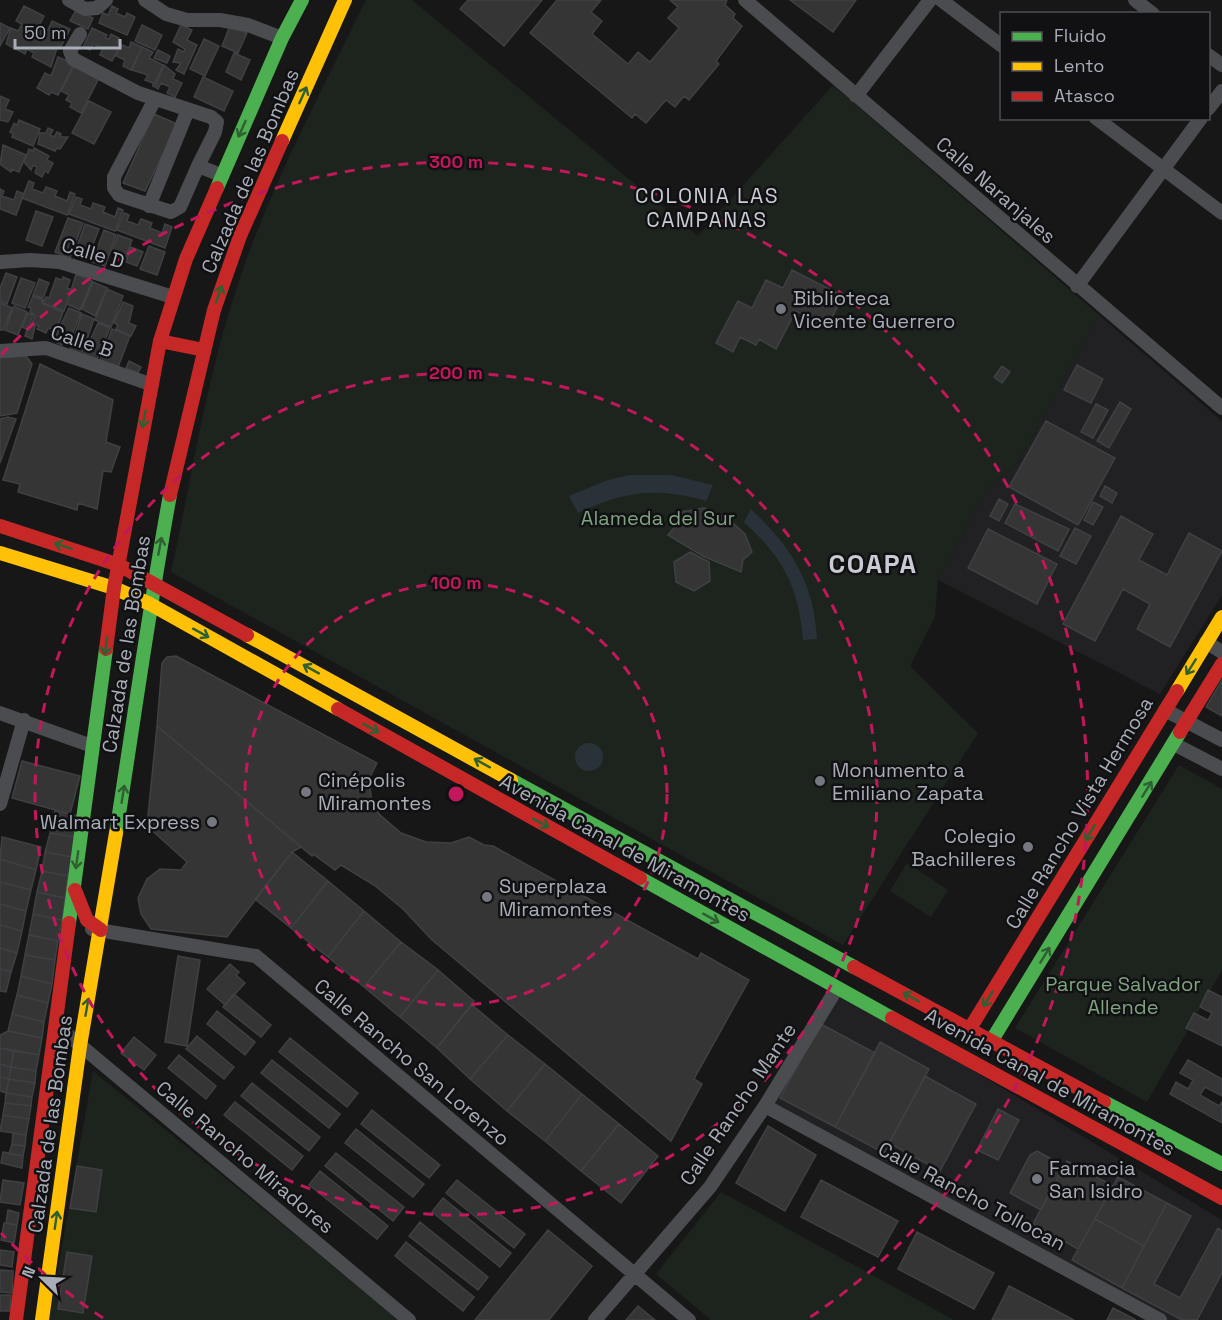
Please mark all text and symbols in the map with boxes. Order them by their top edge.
scale bar [15,12,120,50]
legend [1000,12,1210,120]
text: 50 m [24,21,66,44]
text: Fluido [1054,24,1106,47]
text: Lento [1054,54,1104,77]
street label: Calzada de las Bombas [195,65,305,277]
text: Atasco [1054,84,1115,107]
one-way arrow [297,86,309,104]
one-way arrow [236,119,247,137]
street label: Calle Naranjales [931,131,1061,249]
text: 300 m [429,150,483,173]
district label: COLONIA LAS CAMPANAS [635,182,779,233]
street label: Calle D [58,232,128,274]
one-way arrow [215,285,226,304]
place label: Biblioteca Vicente Guerrero [793,285,955,334]
marker: Biblioteca Vicente Guerrero [774,302,788,316]
street label: Calle B [47,319,117,363]
text: 200 m [429,361,483,384]
one-way arrow [139,408,150,428]
park label: Alameda del Sur [581,505,735,531]
street label: Calzada de las Bombas [96,533,156,755]
one-way arrow [155,537,166,557]
one-way arrow [54,540,73,551]
district label: COAPA [829,547,917,581]
text: 100 m [430,571,482,594]
one-way arrow [192,627,209,639]
one-way arrow [100,636,111,656]
one-way arrow [1185,658,1197,675]
one-way arrow [303,663,320,675]
street label: Calle Rancho Vista Hermosa [999,692,1159,934]
one-way arrow [362,722,379,734]
one-way arrow [474,757,491,769]
place label: Monumento a Emiliano Zapata [832,757,984,806]
place label: Cinépolis Miramontes [318,767,432,816]
street label: Avenida Canal de Miramontes [495,768,755,928]
marker: Monumento a Emiliano Zapata [813,774,827,788]
one-way arrow [1141,781,1153,798]
one-way arrow [117,784,128,804]
centre of rings [446,784,466,804]
marker: Cinépolis Miramontes [299,785,313,799]
place label: Walmart Express [40,809,200,835]
marker: Walmart Express [205,815,219,829]
one-way arrow [532,817,549,829]
place label: Colegio Bachilleres [911,823,1016,872]
one-way arrow [1084,824,1096,841]
marker: Colegio Bachilleres [1021,840,1035,854]
one-way arrow [72,850,83,870]
place label: Superplaza Miramontes [499,873,613,922]
marker: Superplaza Miramontes [480,890,494,904]
one-way arrow [702,912,719,924]
one-way arrow [1039,947,1051,964]
park label: Parque Salvador Allende [1045,971,1201,1020]
street label: Calle Rancho San Lorenzo [309,973,515,1151]
one-way arrow [903,991,920,1003]
one-way arrow [982,991,995,1008]
one-way arrow [82,997,93,1017]
street label: Avenida Canal de Miramontes [920,1002,1180,1162]
street label: Calzada de las Bombas [22,1013,78,1235]
street label: Calle Rancho Mante [674,1018,802,1190]
street label: Calle Rancho Miradores [151,1075,339,1239]
street label: Calle Rancho Tollocan [874,1136,1070,1256]
place label: Farmacia San Isidro [1049,1155,1143,1204]
marker: Farmacia San Isidro [1030,1172,1044,1186]
one-way arrow [50,1211,61,1231]
north arrow [12,1248,72,1308]
text: N [17,1263,41,1281]

